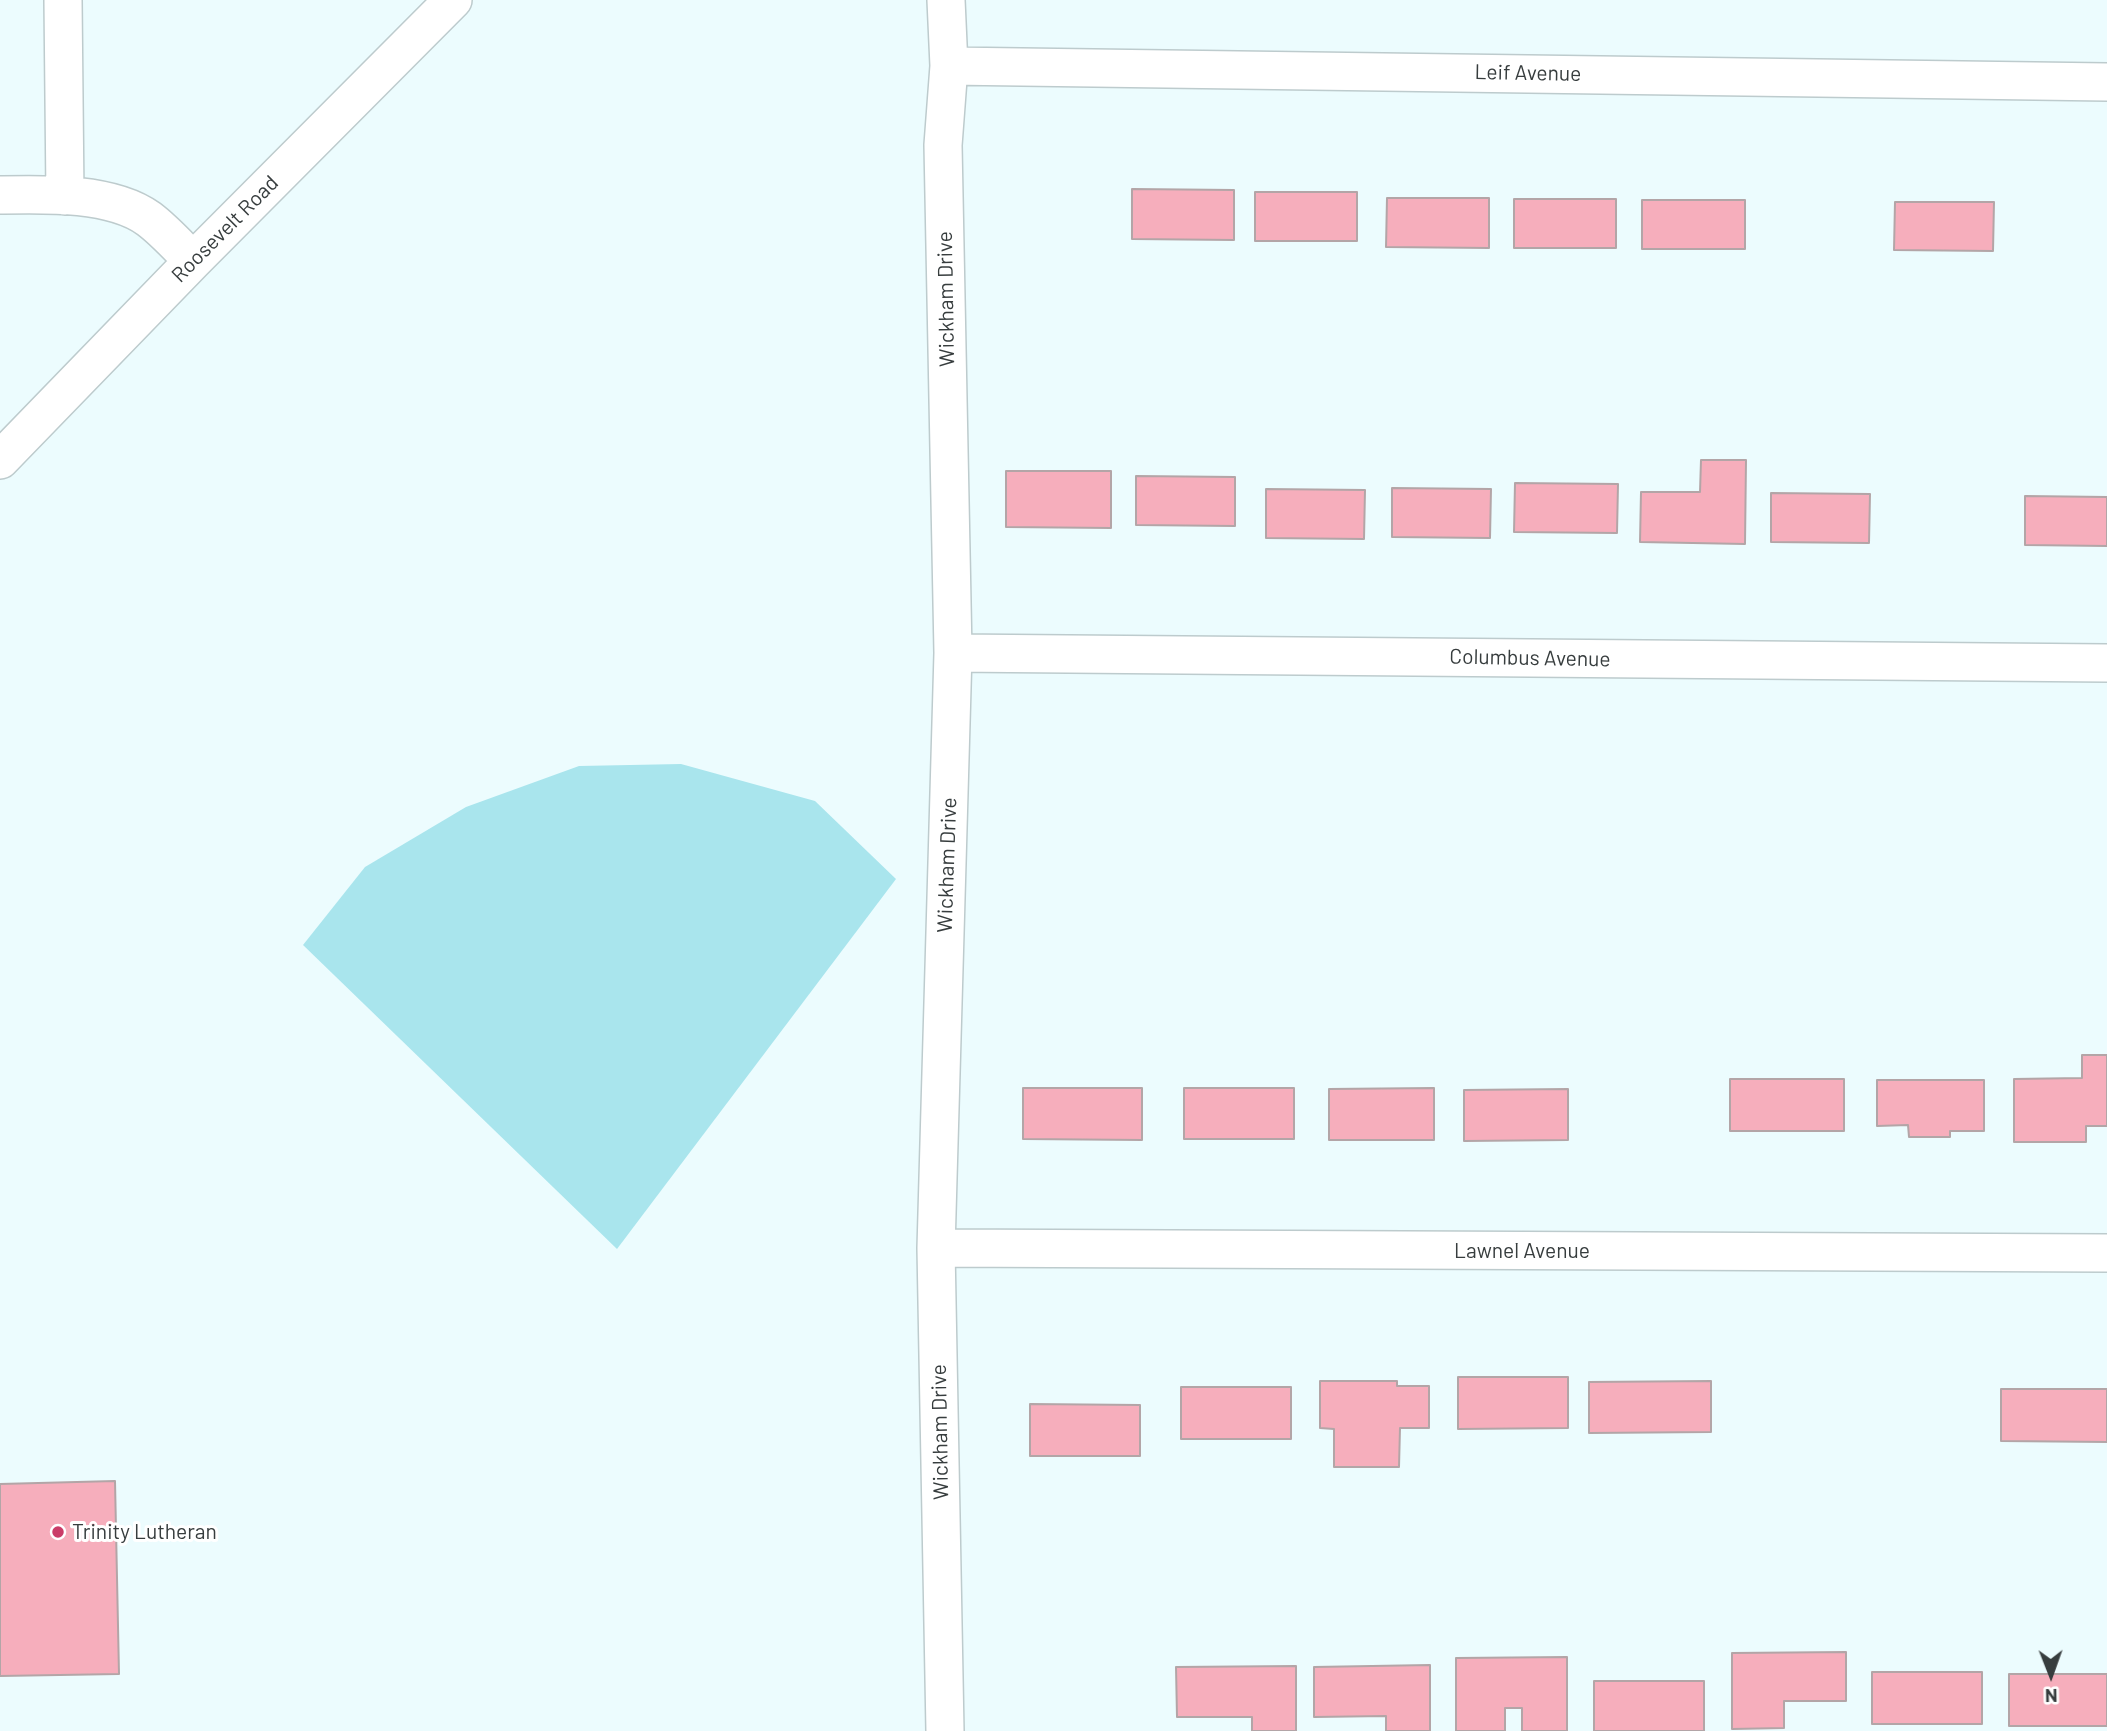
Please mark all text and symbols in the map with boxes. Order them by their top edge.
street label: Leif Avenue [1474,59,1582,87]
street label: Roosevelt Road [166,170,284,288]
street label: Wickham Drive [932,231,960,367]
street label: Columbus Avenue [1449,644,1611,672]
street label: Wickham Drive [932,797,962,933]
street label: Lawnel Avenue [1454,1238,1590,1264]
street label: Wickham Drive [926,1364,954,1500]
place label: Trinity Lutheran [72,1519,217,1545]
marker: Trinity Lutheran [50,1524,66,1540]
north arrow [2016,1640,2086,1710]
text: N [2045,1685,2058,1708]

